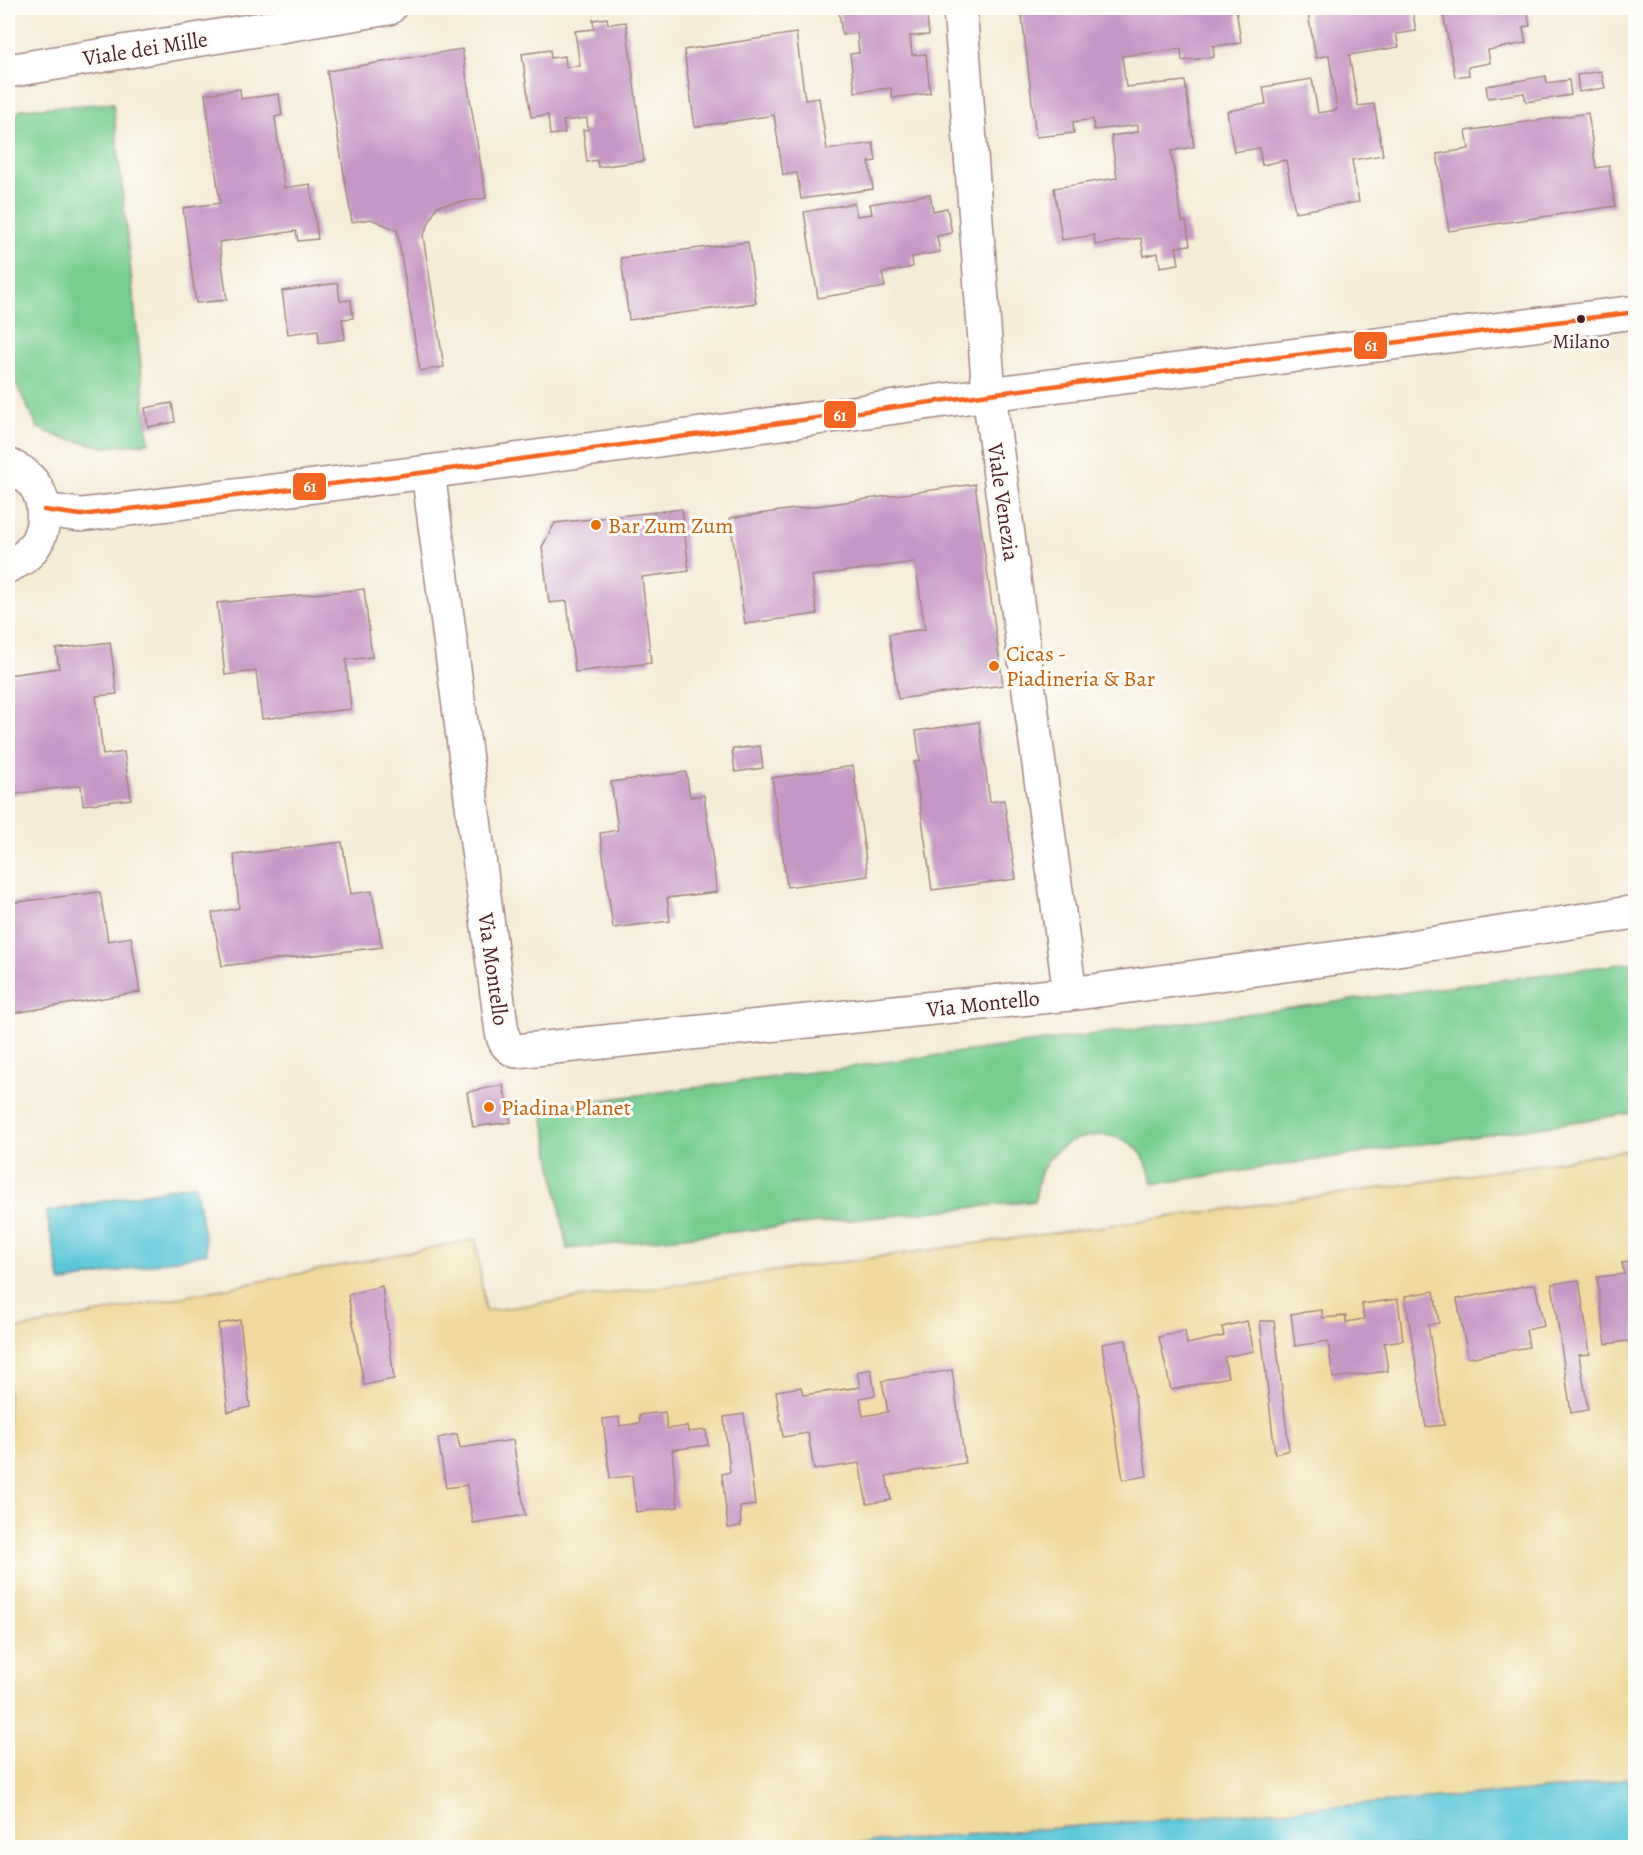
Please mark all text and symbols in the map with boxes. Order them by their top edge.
street label: Viale dei Mille [80,24,210,74]
marker: Milano [1575,313,1587,325]
place label: Milano [1552,328,1610,355]
line badge: 61 [1353,331,1388,360]
text: 61 [1364,335,1378,357]
line badge: 61 [823,400,857,429]
text: 61 [833,405,847,427]
street label: Viale Venezia [980,440,1026,564]
line badge: 61 [292,472,327,501]
text: 61 [303,476,317,498]
place label: Bar Zum Zum [608,511,734,541]
marker: Bar Zum Zum [589,518,603,532]
place label: Cicas - Piadineria & Bar [1006,639,1155,694]
marker: Cicas - Piadineria & Bar [987,659,1001,673]
street label: Via Montello [470,910,516,1027]
street label: Via Montello [924,983,1041,1025]
place label: Piadina Planet [501,1093,631,1123]
marker: Piadina Planet [482,1100,496,1114]

